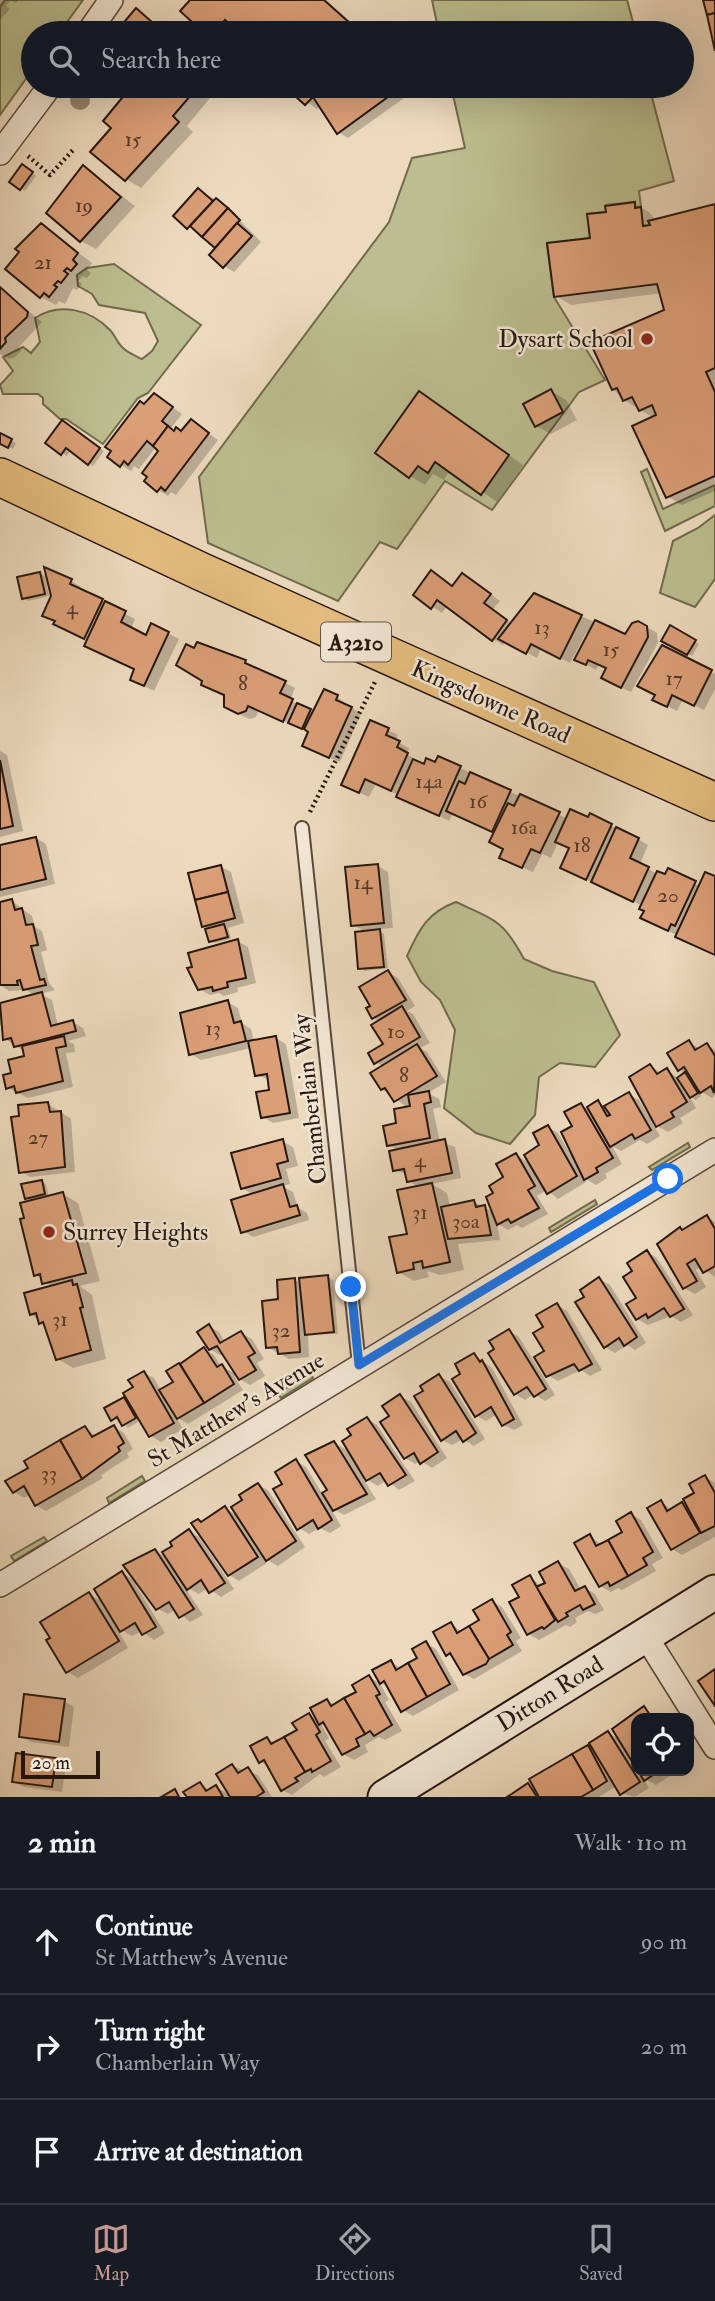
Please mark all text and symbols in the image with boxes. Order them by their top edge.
search box [21,21,694,98]
icon: search [45,41,83,79]
text: Search here [101,44,221,76]
house number: 15 [125,126,142,153]
house number: 19 [75,192,93,219]
house number: 21 [34,249,52,276]
place label: Dysart School [498,324,633,355]
marker: Dysart School [639,331,655,347]
house number: 4 [66,594,79,621]
house number: 13 [534,614,550,641]
road number: A3210 [321,622,391,662]
house number: 15 [603,636,620,663]
street label: Kingsdowne Road [406,653,576,751]
house number: 17 [665,665,683,692]
house number: 8 [238,670,248,697]
house number: 14a [415,768,443,795]
house number: 16 [469,788,488,815]
house number: 16a [511,814,538,841]
house number: 18 [573,832,591,859]
house number: 14 [354,869,374,896]
house number: 20 [657,882,679,909]
street label: Chamberlain Way [286,1012,334,1186]
house number: 13 [205,1015,221,1042]
house number: 10 [387,1018,405,1045]
house number: 8 [399,1062,409,1089]
house number: 27 [28,1124,48,1151]
house number: 4 [414,1147,427,1174]
route start [652,1163,683,1194]
house number: 31 [412,1199,428,1226]
house number: 30a [452,1208,480,1235]
place label: Surrey Heights [63,1217,208,1248]
marker: Surrey Heights [41,1224,57,1240]
route end [335,1271,366,1302]
house number: 31 [52,1306,68,1333]
house number: 32 [272,1317,290,1344]
street label: St Matthew's Avenue [142,1345,330,1475]
house number: 33 [41,1460,57,1487]
street label: Ditton Road [491,1649,609,1739]
map controls [631,1713,694,1776]
button: locate [631,1713,694,1776]
scale bar [21,1748,100,1780]
text: 20 m [32,1751,70,1775]
text: 2 min [28,1824,96,1861]
text: Walk · 110 m [574,1828,687,1857]
text: Continue [95,1911,193,1943]
icon: ahead [28,1923,66,1961]
text: 90 m [641,1927,687,1956]
text: St Matthew's Avenue [95,1943,288,1972]
text: Turn right [95,2016,205,2048]
icon: right [28,2028,66,2066]
text: 20 m [641,2032,687,2061]
text: Chamberlain Way [95,2048,259,2077]
icon: arrive [28,2133,66,2171]
text: Arrive at destination [95,2136,303,2168]
tab: Map [92,2220,130,2286]
tab: Directions [315,2220,395,2286]
tab: Saved [579,2220,623,2286]

